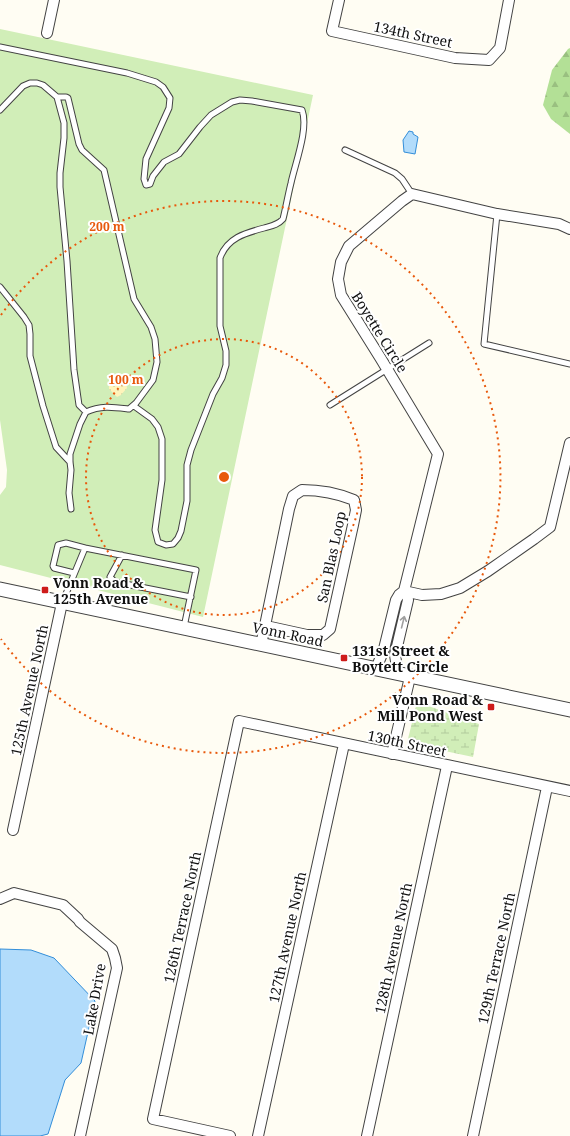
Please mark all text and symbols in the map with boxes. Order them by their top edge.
street label: 134th Street [372,16,454,52]
text: 200 m [89,218,125,235]
street label: Boyette Circle [348,288,412,376]
text: 100 m [108,371,144,388]
centre of rings [217,470,231,484]
street label: San Blas Loop [312,510,350,604]
place label: Vonn Road & 125th Avenue [53,573,148,608]
marker: Vonn Road & 125th Avenue [40,585,50,595]
one-way arrow [399,616,407,629]
street label: Vonn Road [251,617,326,651]
street label: 125th Avenue North [6,622,52,757]
place label: 131st Street & Boytett Circle [352,641,450,676]
marker: 131st Street & Boytett Circle [339,653,349,663]
place label: Vonn Road & Mill Pond West [377,690,484,725]
marker: Vonn Road & Mill Pond West [486,702,496,712]
street label: 130th Street [366,725,448,761]
street label: 126th Terrace North [159,849,205,985]
street label: 127th Avenue North [264,869,310,1004]
street label: 128th Avenue North [370,880,416,1015]
street label: 129th Terrace North [473,890,519,1026]
street label: Lake Drive [78,962,110,1036]

